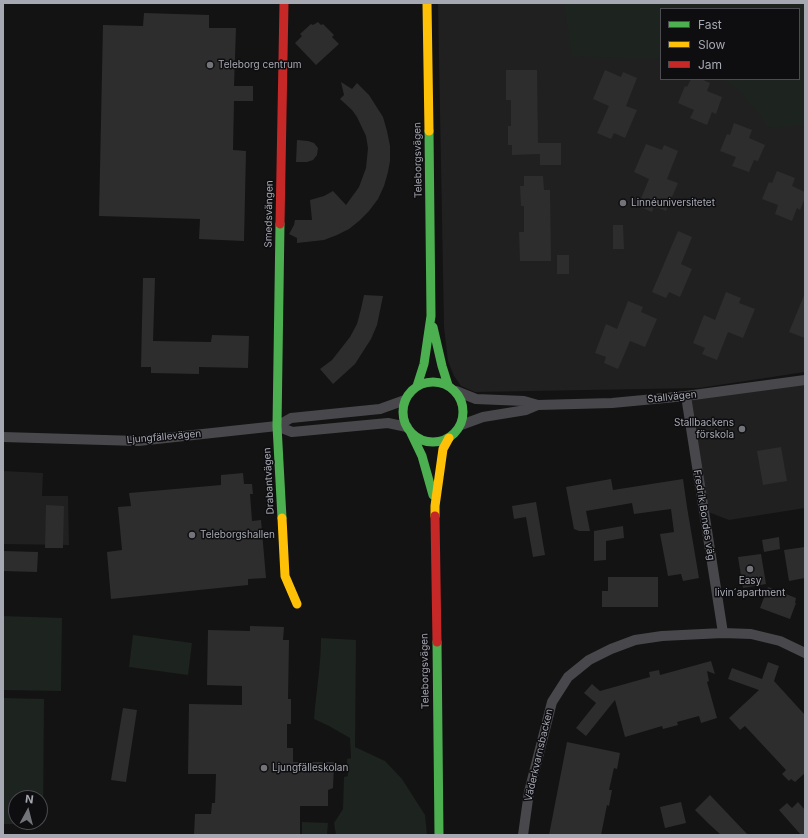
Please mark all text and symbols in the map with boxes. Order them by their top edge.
legend [660,8,800,80]
text: Fast [698,17,722,32]
text: Slow [698,37,725,52]
text: Jam [698,57,722,72]
place label: Teleborg centrum [218,59,302,71]
marker: Teleborg centrum [205,60,215,70]
street label: Teleborgsvägen [411,122,425,198]
street label: Smedsvängen [262,180,276,248]
place label: Linnéuniversitetet [631,197,715,209]
marker: Linnéuniversitetet [618,198,628,208]
street label: Stallvägen [647,388,697,406]
place label: Stallbackens förskola [674,417,734,440]
marker: Stallbackens förskola [737,424,747,434]
street label: Ljungfällevägen [126,428,202,446]
street label: Drabantvägen [261,447,277,515]
street label: Fredrik Bondes väg [691,469,717,561]
place label: Teleborgshallen [200,529,275,541]
marker: Teleborgshallen [187,530,197,540]
marker: Easy livin´apartment [745,564,755,574]
place label: Easy livin´apartment [715,575,785,598]
street label: Teleborgsvägen [418,633,432,709]
street label: Väderkvarnsbacken [523,708,555,802]
place label: Ljungfälleskolan [272,762,348,774]
marker: Ljungfälleskolan [259,763,269,773]
north arrow [8,790,48,830]
text: N [24,792,34,807]

